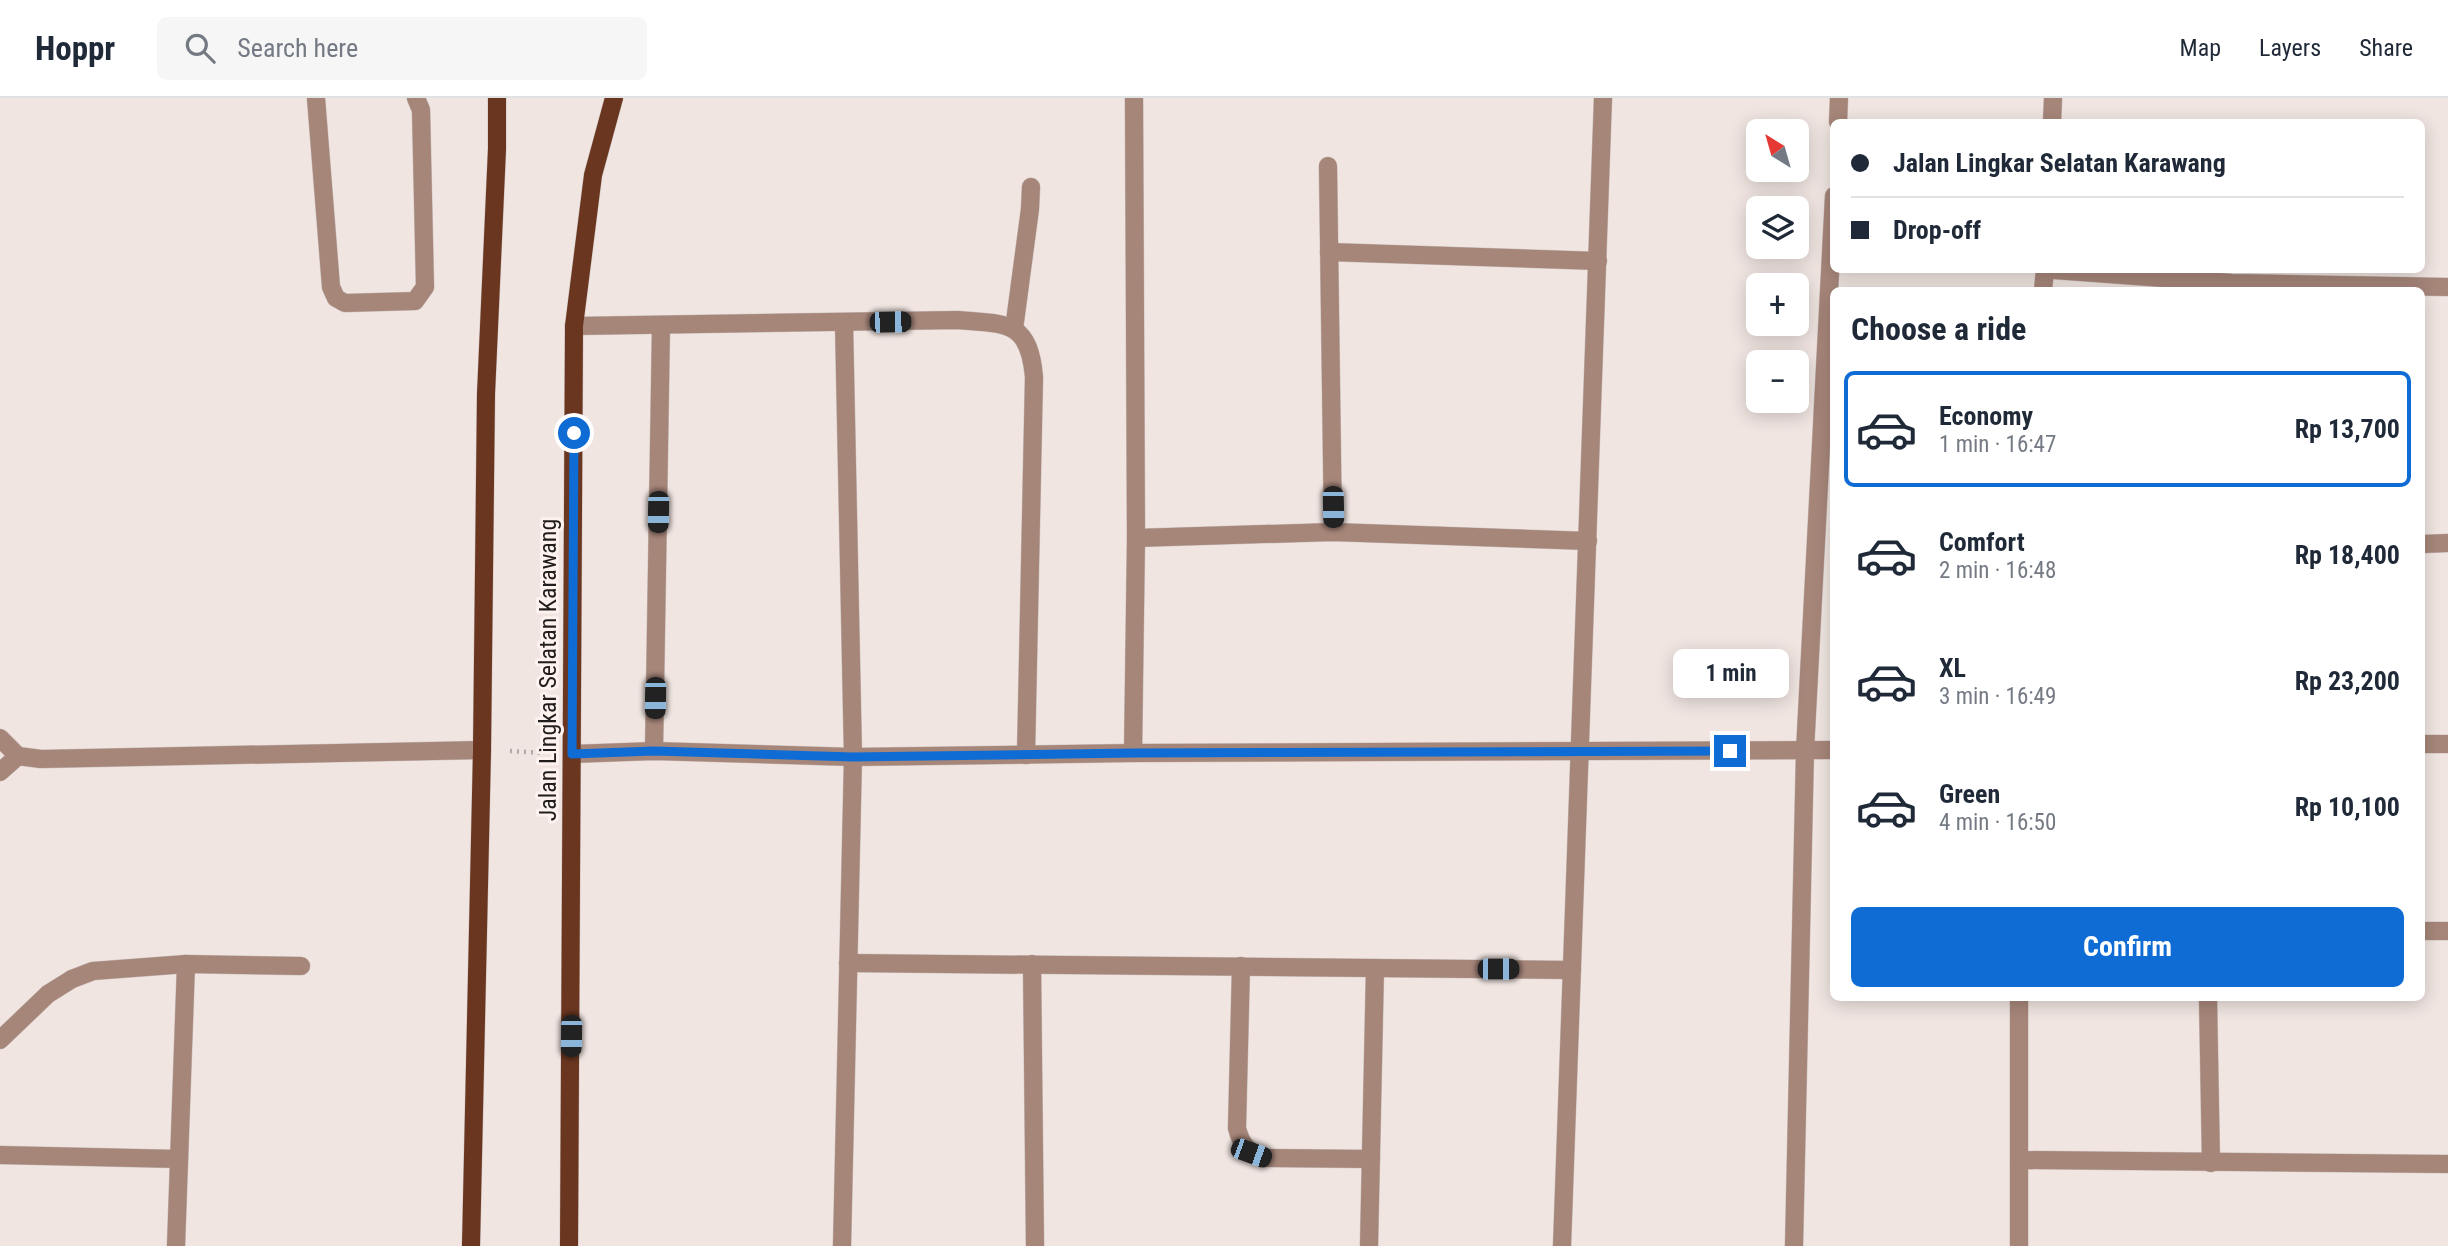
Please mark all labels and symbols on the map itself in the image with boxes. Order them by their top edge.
north arrow [1746,119,1810,182]
car [869,311,912,333]
route start [558,417,590,449]
car [1323,486,1344,528]
car [648,491,669,533]
street label: Jalan Lingkar Selatan Karawang [534,519,562,821]
callout: 1 min [1672,650,1788,698]
car [645,677,666,719]
route end [1714,735,1746,767]
car [1478,959,1520,980]
car [561,1015,582,1057]
car [1228,1136,1275,1170]

